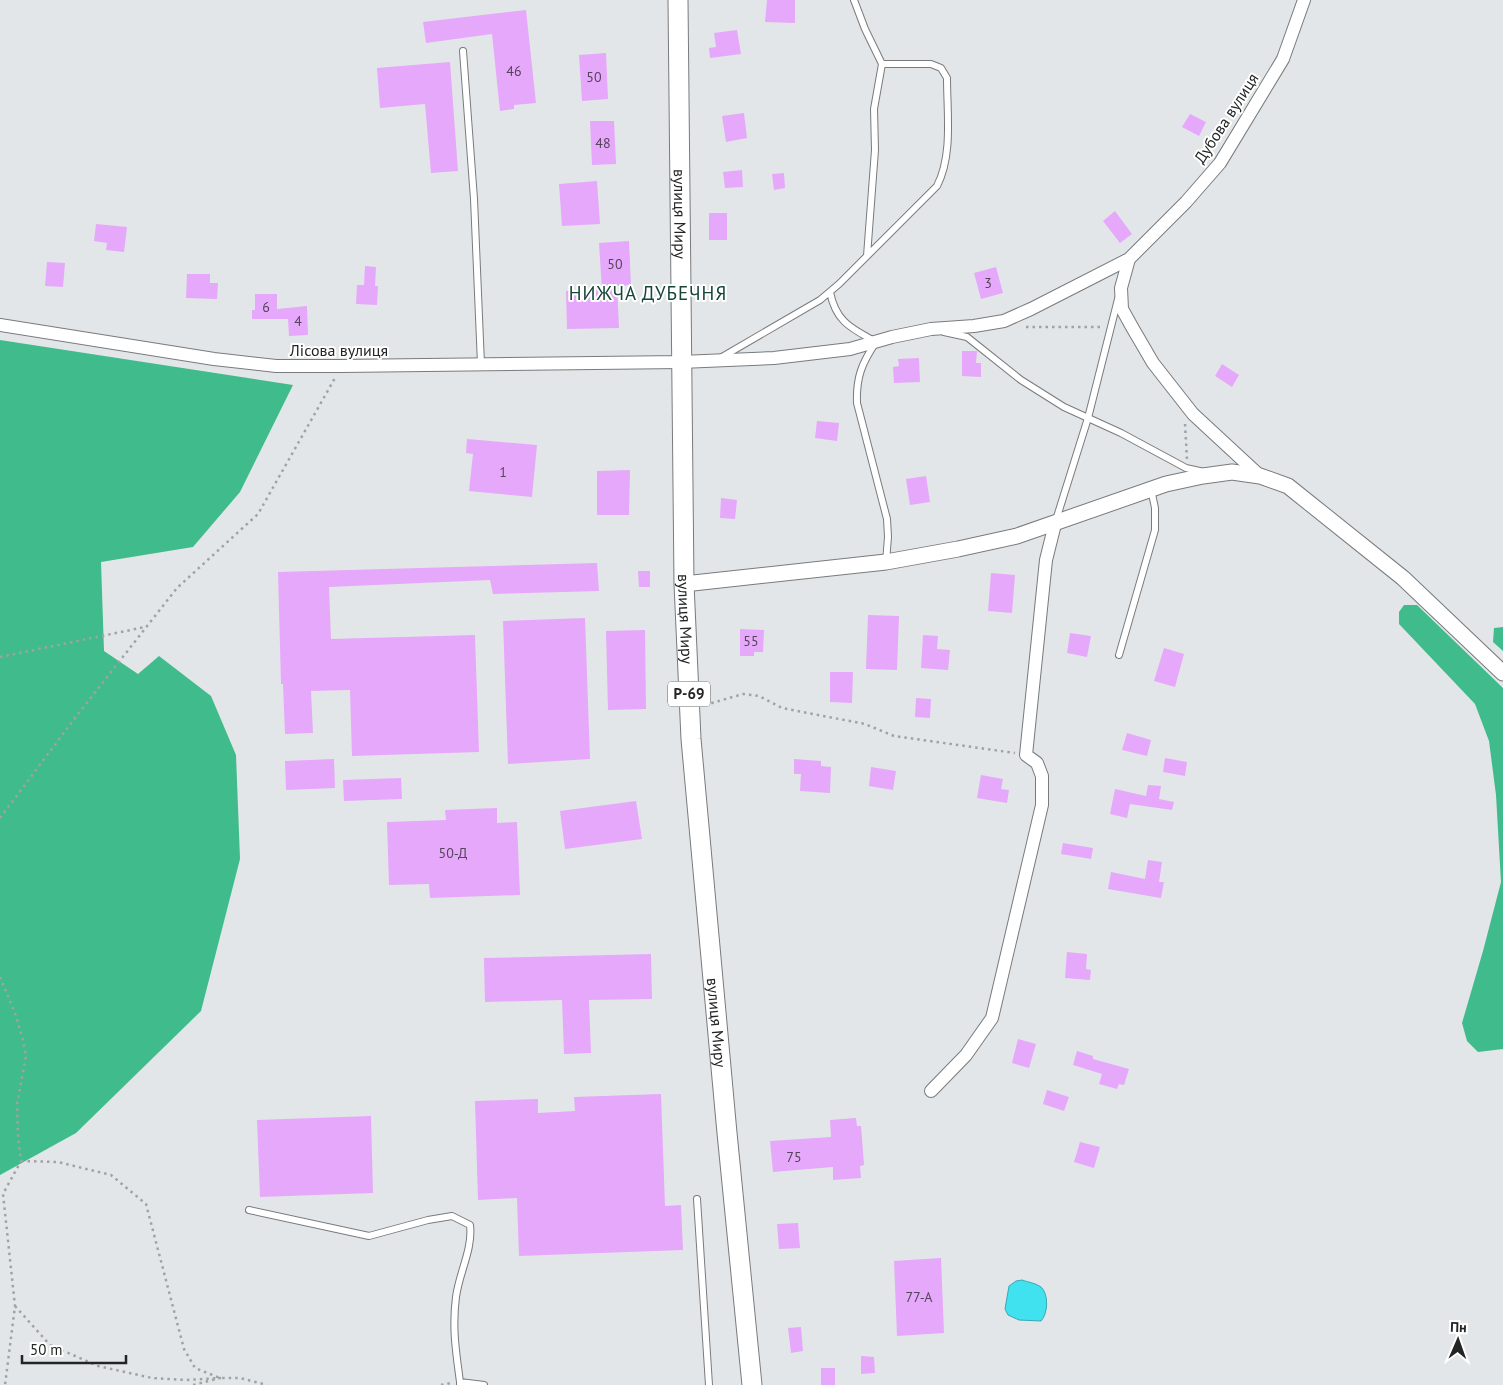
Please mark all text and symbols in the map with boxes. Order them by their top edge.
house number: 46 [506,62,522,80]
house number: 50 [586,68,602,86]
street label: Дубова вулиця [1189,69,1263,167]
house number: 48 [595,134,611,152]
street label: вулиця Миру [670,169,691,260]
house number: 50 [607,255,623,273]
house number: 3 [984,274,992,292]
district label: НИЖЧА ДУБЕЧНЯ [569,281,727,305]
house number: 6 [262,298,270,316]
house number: 4 [294,312,302,330]
street label: Лісова вулиця [289,340,388,360]
house number: 1 [499,463,507,481]
street label: вулиця Миру [674,574,698,665]
house number: 55 [743,632,759,650]
road number: Р-69 [668,682,710,706]
house number: 50-Д [439,844,467,862]
street label: вулиця Миру [703,977,731,1069]
house number: 75 [786,1148,802,1166]
house number: 77-А [905,1288,933,1306]
north arrow [1433,1315,1483,1365]
text: Пн [1450,1318,1467,1336]
scale bar [22,1332,126,1364]
text: 50 m [30,1340,63,1359]

